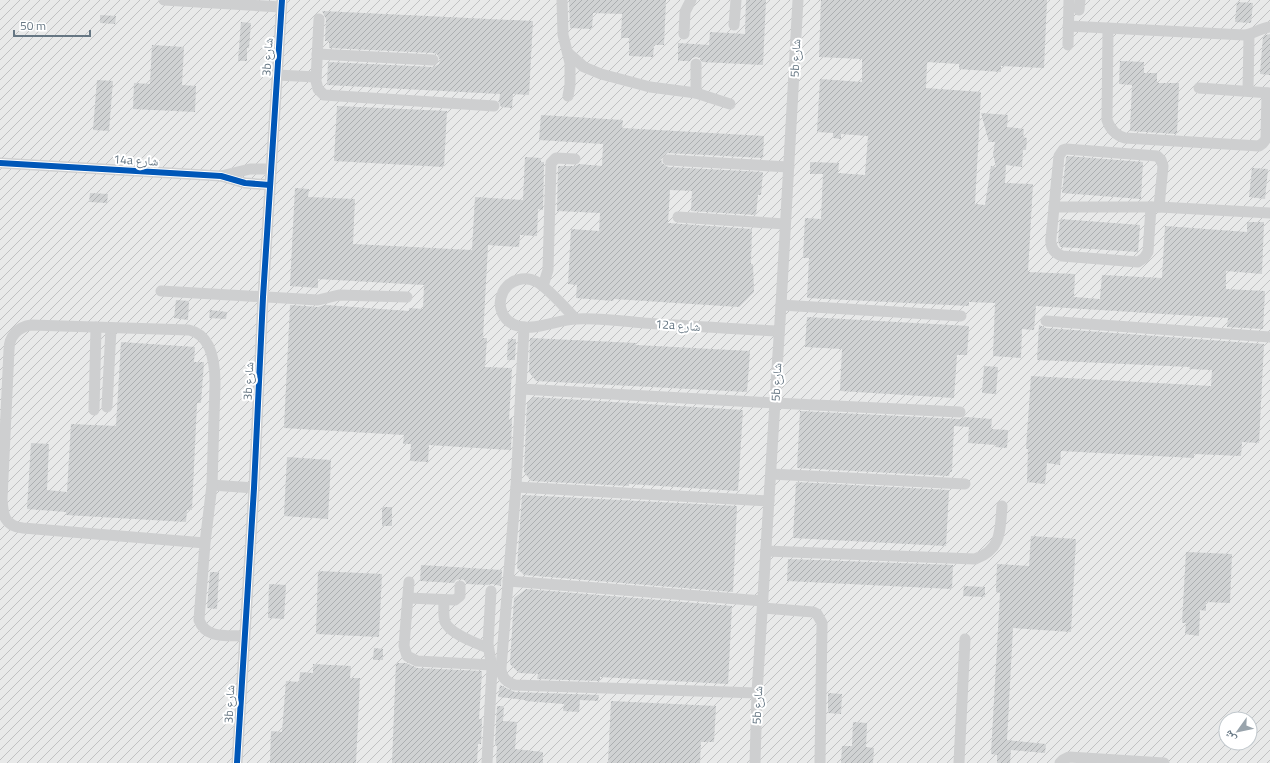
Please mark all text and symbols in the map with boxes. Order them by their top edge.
scale bar [14,12,90,38]
text: 50 m [20,16,46,35]
street label: 3b شارع [256,37,278,77]
street label: 5b شارع [785,38,805,78]
street label: 14a شارع [113,149,159,171]
street label: 12a شارع [655,314,701,336]
street label: 3b شارع [238,361,258,401]
street label: 5b شارع [766,362,786,402]
street label: 3b شارع [219,684,239,724]
street label: 5b شارع [747,685,767,725]
north arrow [1218,711,1258,751]
text: ش [1220,727,1240,746]

